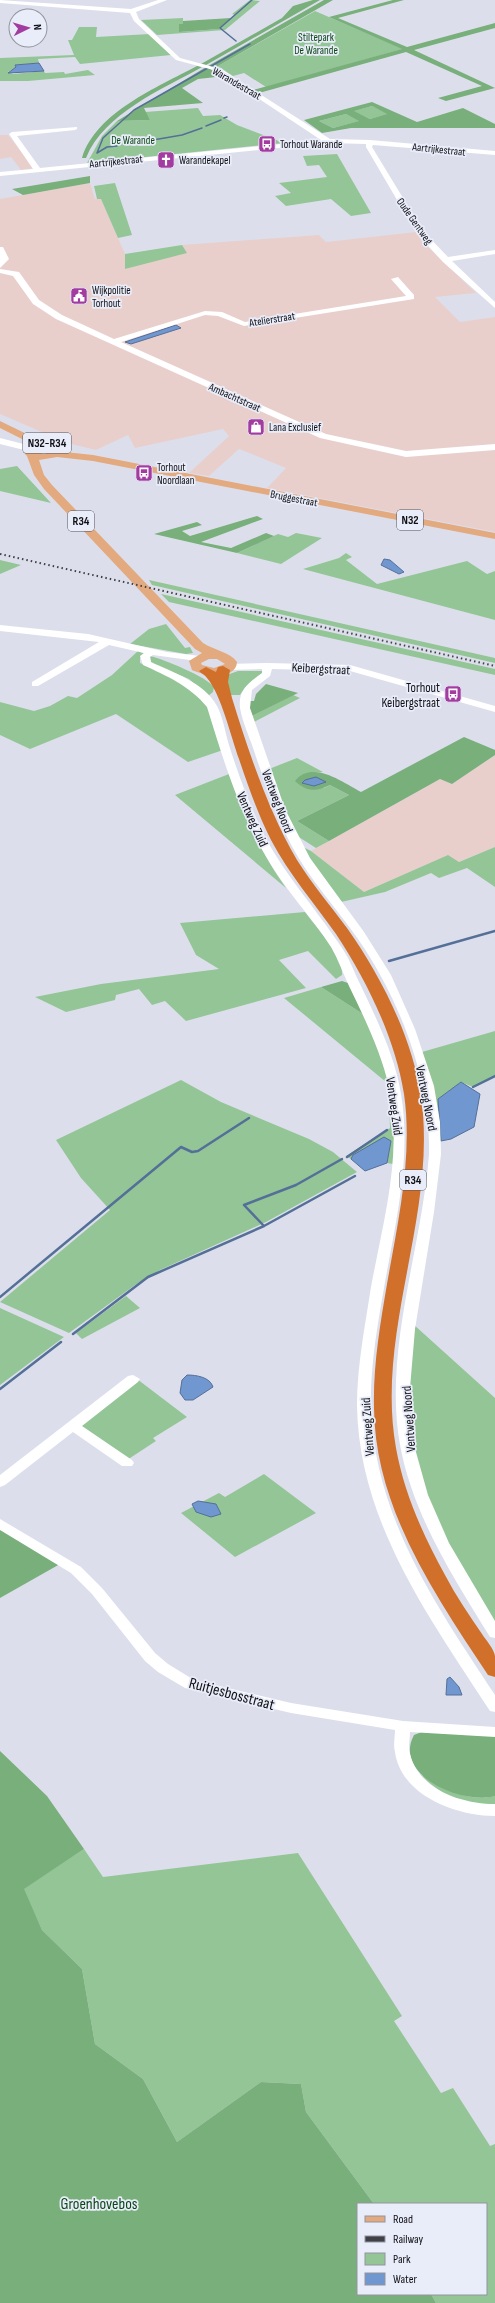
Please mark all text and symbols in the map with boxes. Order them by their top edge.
north arrow [8,8,48,48]
text: N [31,24,44,31]
park label: Stiltepark De Warande [294,31,338,57]
street label: Warandestraat [210,64,264,103]
park label: De Warande [111,134,155,147]
bus stop icon: Torhout Warande [257,134,277,154]
place label: Torhout Warande [280,138,342,151]
street label: Aartrijkestraat [411,140,467,159]
church icon: Warandekapel [156,150,176,170]
street label: Aartrijkestraat [88,152,144,171]
place label: Warandekapel [179,154,231,167]
street label: Oude Gentweg [394,196,436,248]
place label: Wijkpolitie Torhout [92,284,131,310]
public building icon: Wijkpolitie Torhout [69,286,89,306]
street label: Atelierstraat [247,309,297,330]
street label: Ambachtstraat [206,380,263,415]
shop icon: Lana Exclusief [246,417,266,437]
place label: Lana Exclusief [269,421,322,434]
road number: N32-R34 [23,433,71,453]
place label: Torhout Noordlaan [157,461,195,487]
bus stop icon: Torhout Noordlaan [134,463,154,483]
street label: Bruggestraat [269,488,319,510]
road number: N32 [397,510,423,530]
road number: R34 [68,511,94,531]
street label: Keibergstraat [291,659,351,679]
place label: Torhout Keibergstraat [381,680,440,711]
bus stop icon: Torhout Keibergstraat [443,684,463,704]
street label: Ventweg Noord [258,767,296,835]
street label: Ventweg Zuid [233,789,271,849]
street label: Ventweg Noord [412,1064,440,1132]
street label: Ventweg Zuid [382,1076,406,1136]
road number: R34 [400,1170,426,1190]
street label: Ventweg Noord [399,1385,419,1453]
street label: Ventweg Zuid [358,1397,378,1457]
street label: Ruitjesbosstraat [187,1674,277,1715]
park label: Groenhovebos [60,2195,138,2214]
legend [357,2203,487,2295]
text: Road [393,2212,413,2227]
text: Railway [393,2232,424,2247]
text: Park [393,2252,411,2267]
text: Water [393,2272,417,2287]

